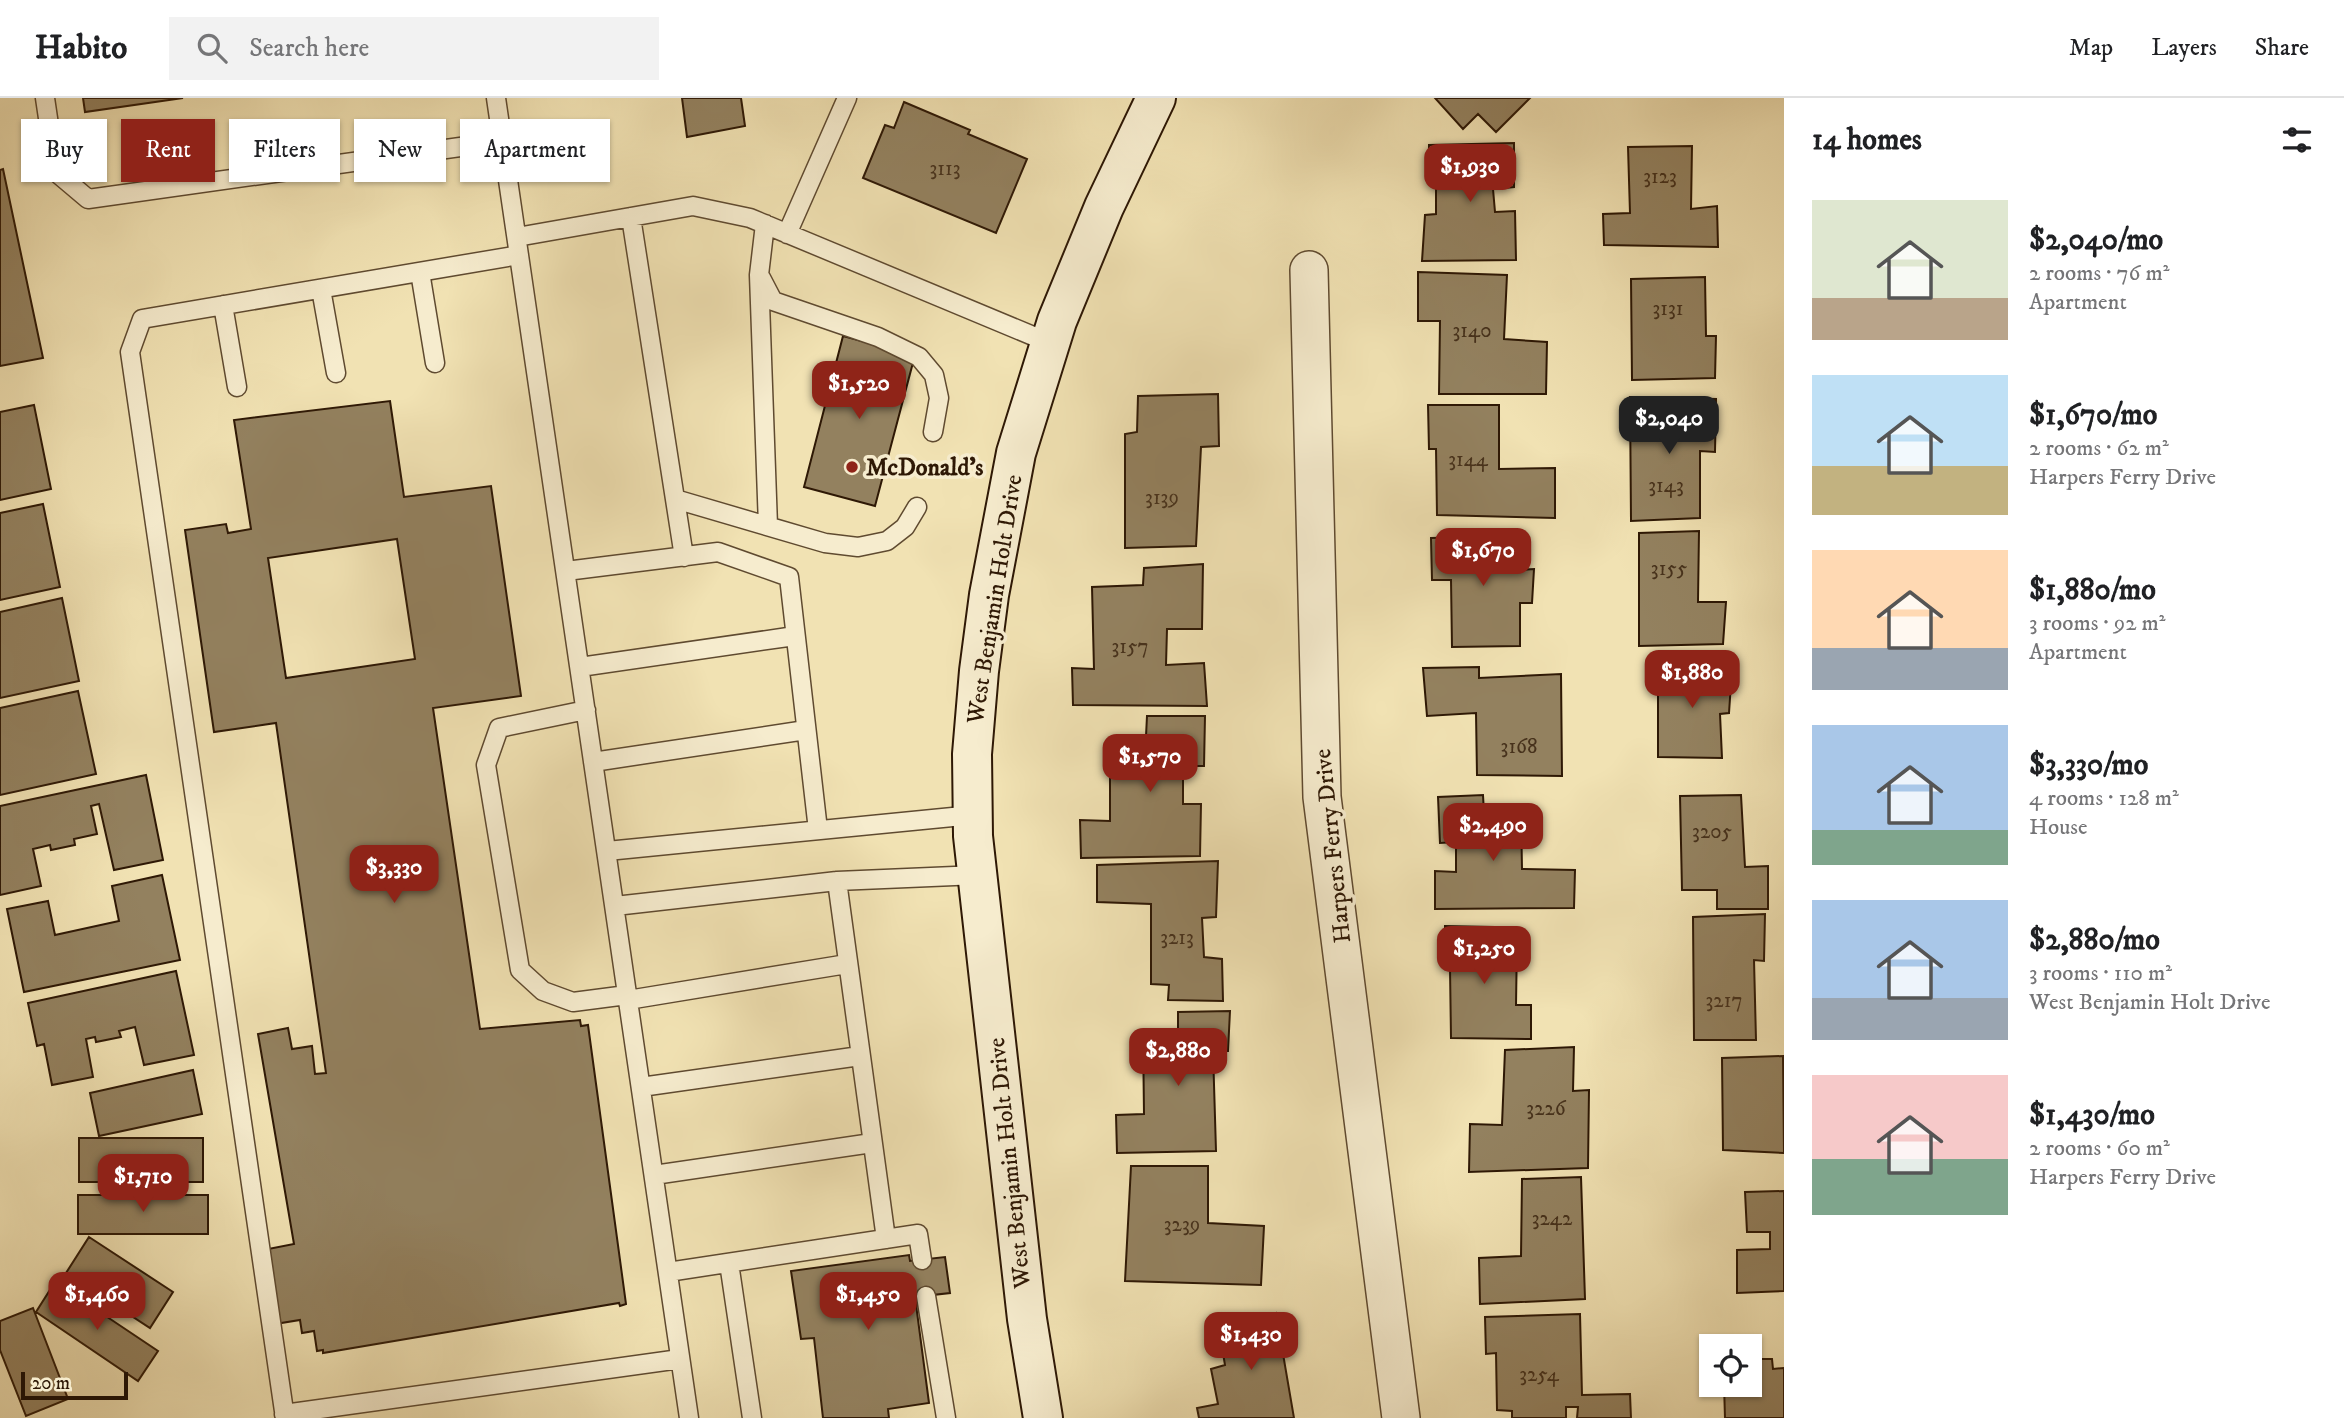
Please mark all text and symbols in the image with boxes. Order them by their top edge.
search box [169,17,659,80]
text: Habito [35,28,127,69]
icon: search [193,29,231,67]
text: Search here [249,32,369,65]
text: Map [2069,33,2113,63]
text: Layers [2151,33,2217,63]
text: Share [2255,33,2309,63]
chip: Buy [21,119,107,182]
chip: Rent [121,119,215,182]
chip: Filters [229,119,340,182]
chip: New [354,119,446,182]
chip: Apartment [460,119,610,182]
icon: filters [2278,121,2316,159]
text: 14 homes [1812,122,1922,159]
pin: $1,930 [1413,144,1527,204]
text: $1,930 [1440,152,1500,181]
house number: 3113 [929,156,961,182]
house number: 3123 [1643,164,1677,190]
text: $2,040/mo [2029,222,2163,259]
icon: home [1868,228,1952,312]
text: 2 rooms · 76 m² [2029,259,2169,288]
text: Apartment [2029,288,2127,317]
house number: 3131 [1652,296,1684,322]
house number: 3140 [1453,318,1491,344]
pin: $1,520 [802,362,916,421]
text: $1,520 [828,369,890,398]
pin: $2,040 [1612,396,1726,456]
text: $1,670/mo [2029,397,2157,434]
icon: home [1868,403,1952,487]
text: $2,040 [1635,404,1703,433]
text: 2 rooms · 62 m² [2029,434,2169,463]
house number: 3144 [1448,447,1489,473]
place label: McDonald's [866,453,983,483]
marker: McDonald's [844,459,860,475]
text: Harpers Ferry Drive [2029,463,2216,492]
street label: West Benjamin Holt Drive [960,472,1030,727]
house number: 3143 [1648,473,1684,499]
house number: 3139 [1145,485,1179,511]
pin: $1,670 [1426,528,1540,588]
text: $1,670 [1451,536,1515,565]
house number: 3155 [1651,556,1687,582]
text: $1,880/mo [2029,572,2156,609]
icon: home [1868,578,1952,662]
text: 3 rooms · 92 m² [2029,609,2166,638]
house number: 3157 [1112,634,1148,660]
text: Apartment [2029,638,2127,667]
pin: $1,880 [1635,650,1749,710]
text: $1,880 [1661,658,1723,687]
pin: $1,570 [1093,734,1207,794]
house number: 3168 [1501,734,1537,760]
text: $1,570 [1119,742,1181,771]
street label: Harpers Ferry Drive [1308,747,1358,945]
text: $3,330/mo [2029,747,2148,784]
icon: home [1868,753,1952,837]
text: 4 rooms · 128 m² [2029,784,2179,813]
pin: $2,490 [1436,804,1550,863]
text: $2,490 [1459,811,1527,840]
text: House [2029,813,2087,842]
house number: 3205 [1692,819,1732,845]
pin: $3,330 [337,846,451,905]
text: $3,330 [366,853,422,882]
text: $2,880/mo [2029,922,2160,959]
house number: 3213 [1160,925,1194,951]
pin: $1,250 [1427,926,1541,986]
icon: home [1868,928,1952,1012]
text: $1,250 [1453,934,1515,963]
text: 3 rooms · 110 m² [2029,959,2172,988]
house number: 3217 [1706,988,1742,1014]
text: West Benjamin Holt Drive [2029,988,2270,1017]
pin: $2,880 [1121,1028,1235,1088]
street label: West Benjamin Holt Drive [982,1036,1038,1291]
text: $2,880 [1145,1036,1211,1065]
house number: 3226 [1526,1096,1567,1122]
text: $1,430/mo [2029,1097,2155,1134]
icon: home [1868,1103,1952,1187]
text: 2 rooms · 60 m² [2029,1134,2170,1163]
pin: $1,710 [86,1154,200,1214]
text: $1,710 [114,1162,172,1191]
text: Harpers Ferry Drive [2029,1163,2216,1192]
house number: 3242 [1532,1206,1573,1232]
house number: 3239 [1164,1212,1200,1238]
pin: $1,460 [40,1272,154,1332]
pin: $1,450 [811,1272,925,1332]
text: $1,460 [64,1280,130,1309]
text: $1,450 [836,1280,900,1309]
pin: $1,430 [1194,1312,1308,1372]
text: $1,430 [1220,1320,1282,1349]
map controls [1699,1334,1762,1397]
button: locate [1699,1334,1762,1397]
house number: 3254 [1519,1362,1560,1388]
scale bar [21,1369,128,1401]
text: 20 m [32,1372,70,1395]

